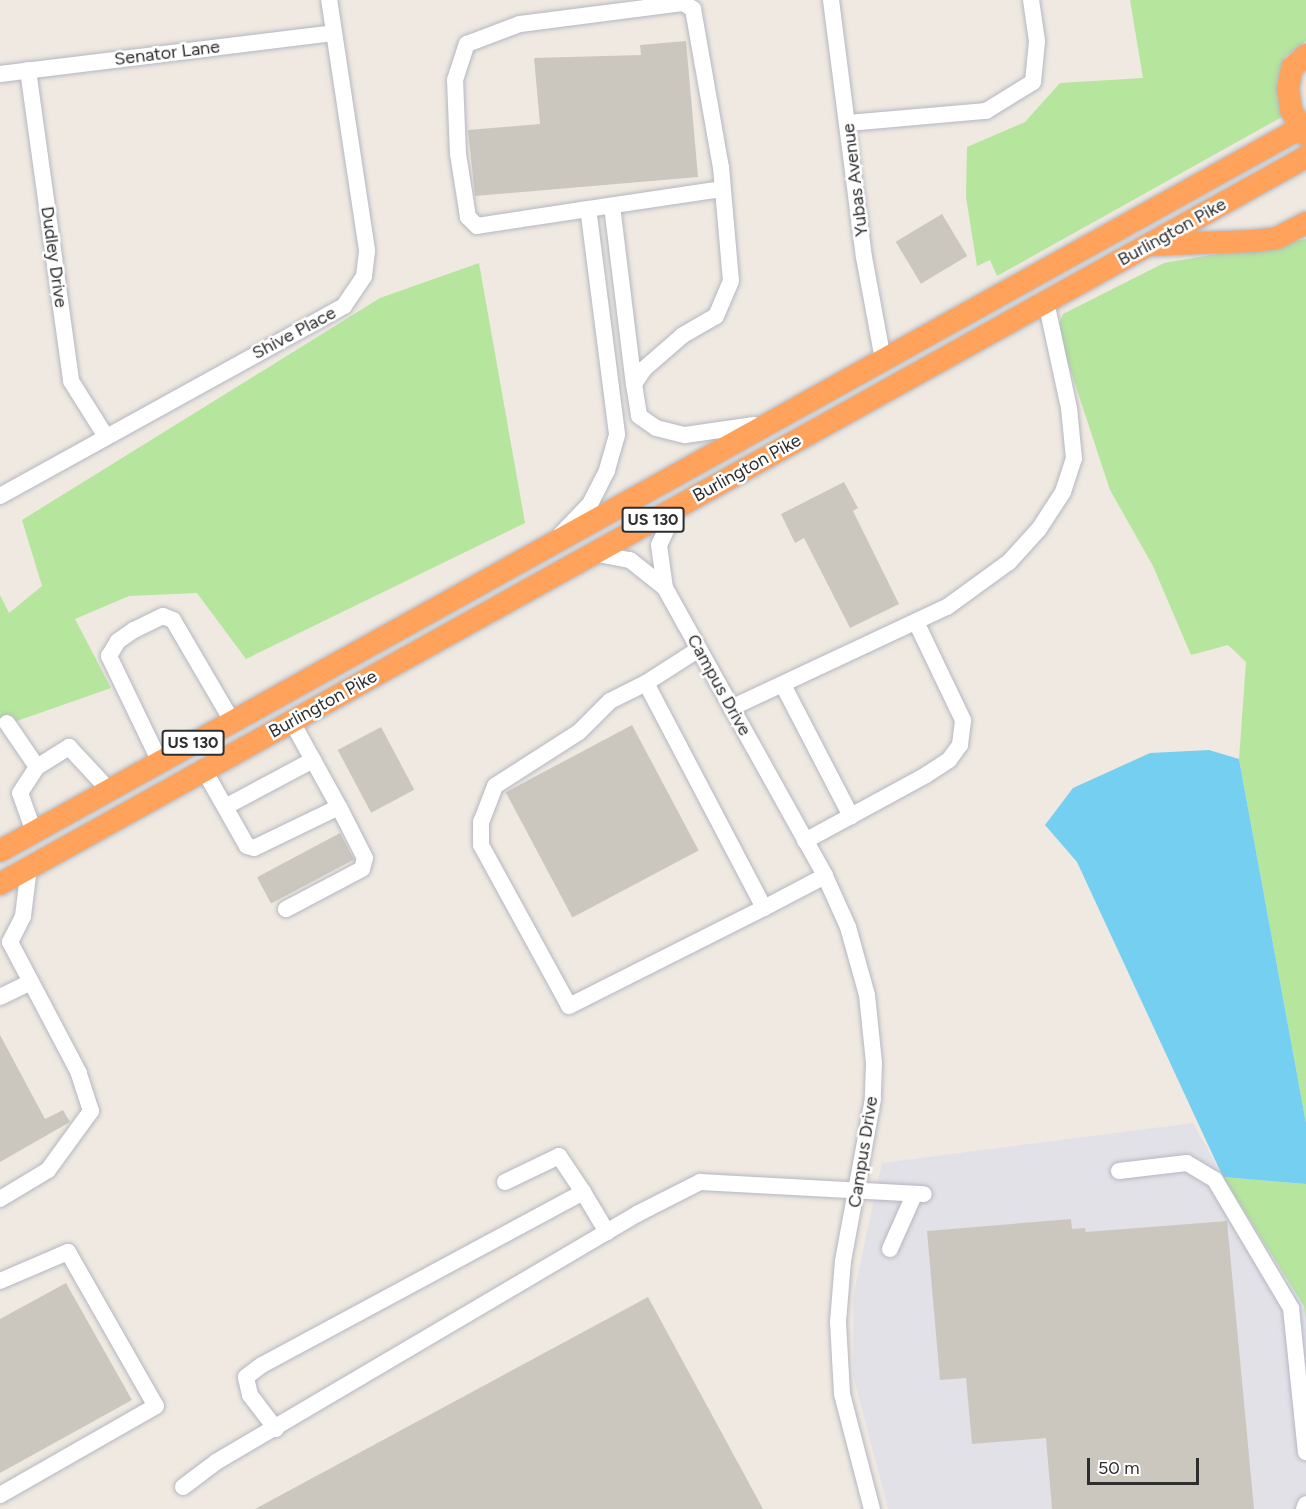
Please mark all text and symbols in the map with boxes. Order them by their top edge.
street label: Senator Lane [113,36,221,70]
street label: Yubas Avenue [837,122,873,238]
street label: Burlington Pike [1114,193,1230,271]
street label: Dudley Drive [36,205,72,309]
street label: Shive Place [248,302,340,364]
street label: Burlington Pike [689,429,805,507]
road number: US 130 [622,507,684,533]
street label: Campus Drive [682,631,756,739]
street label: Burlington Pike [265,665,381,743]
road number: US 130 [162,730,224,756]
street label: Campus Drive [844,1095,882,1209]
scale bar [1090,1446,1202,1484]
text: 50 m [1098,1457,1140,1479]

